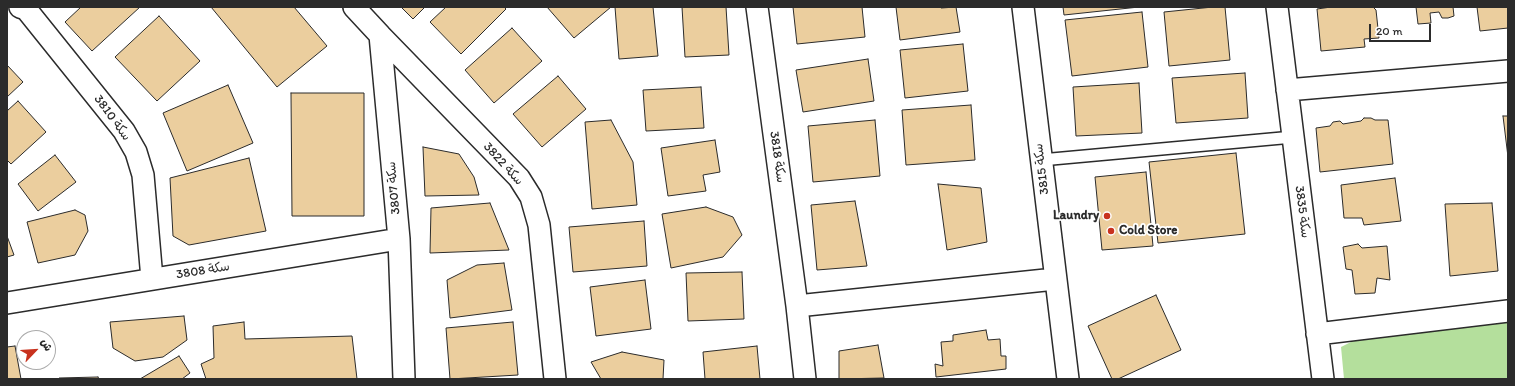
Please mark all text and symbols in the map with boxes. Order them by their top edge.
scale bar [1371,16,1433,42]
text: 20 m [1376,24,1403,38]
street label: سكة 3810 [90,92,134,144]
street label: سكة 3818 [766,130,788,184]
street label: سكة 3822 [480,139,526,189]
street label: سكة 3815 [1031,142,1053,196]
street label: سكة 3807 [384,161,404,215]
street label: سكة 3835 [1291,185,1313,239]
place label: Laundry [1053,208,1099,224]
marker: Laundry [1102,211,1112,221]
place label: Cold Store [1119,223,1177,239]
marker: Cold Store [1106,226,1116,236]
street label: سكة 3808 [175,259,231,283]
north arrow [16,330,56,370]
text: ش [38,337,55,353]

